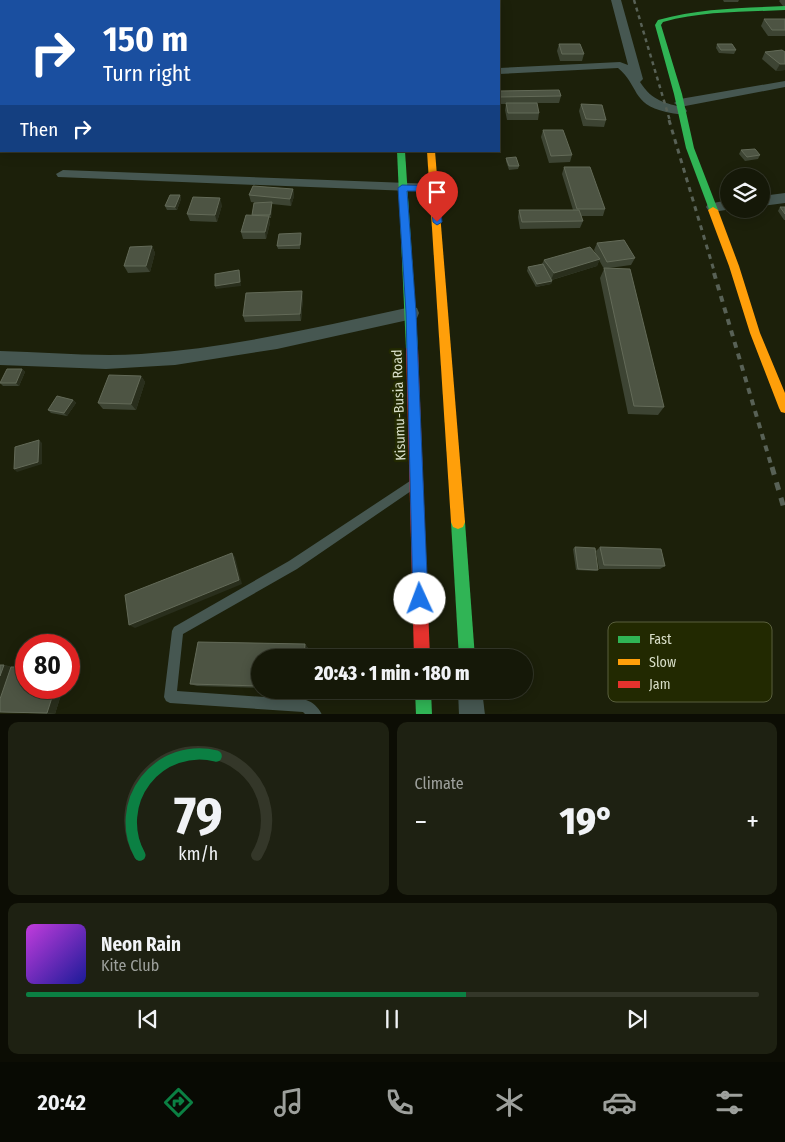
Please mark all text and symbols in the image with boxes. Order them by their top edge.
text: 150 m [103,18,188,60]
icon: right [20,20,85,85]
text: Turn right [103,60,191,87]
icon: right [68,115,96,143]
text: Then [20,118,58,141]
map controls [720,168,770,218]
button: layers [720,168,770,218]
pin [416,171,458,222]
icon: arrive [423,178,451,206]
street label: Kisumu-Busia Road [389,349,409,461]
position arrow [393,572,445,624]
legend [608,622,772,702]
text: Fast [649,631,672,648]
speed limit sign: 80 [15,634,80,699]
text: Slow [649,654,676,671]
text: 20:43 · 1 min · 180 m [314,662,470,685]
text: Jam [649,676,670,693]
text: Climate [415,774,464,793]
text: 79 [174,785,223,848]
text: 19° [560,798,614,844]
text: − [415,805,427,838]
text: + [746,805,759,838]
text: km/h [178,843,218,865]
text: Neon Rain [101,933,181,956]
text: Kite Club [101,956,159,975]
icon: previous [134,1005,162,1033]
icon: pause [378,1005,406,1033]
icon: next [623,1005,651,1033]
icon: directions [161,1085,196,1120]
icon: music [271,1085,306,1120]
icon: phone [382,1085,417,1120]
icon: climate [492,1085,527,1120]
icon: car [602,1085,637,1120]
icon: filters [712,1085,747,1120]
text: 20:42 [38,1089,86,1116]

